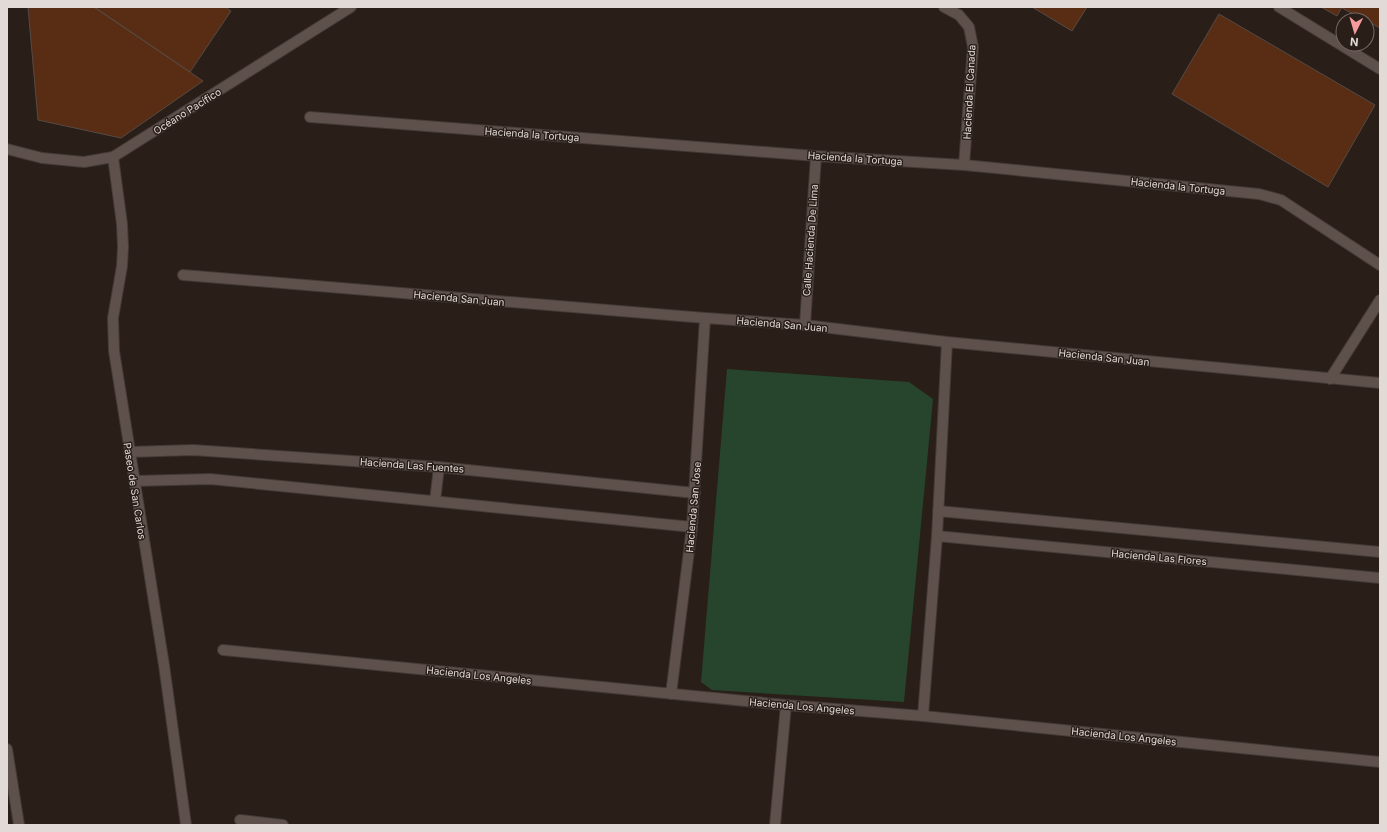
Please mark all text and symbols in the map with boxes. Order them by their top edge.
north arrow [1335,12,1375,52]
text: N [1349,35,1359,49]
street label: Hacienda El Canada [961,44,977,140]
street label: Océano Pacífico [151,85,223,137]
street label: Hacienda la Tortuga [484,125,580,143]
street label: Hacienda la Tortuga [807,149,903,167]
street label: Hacienda la Tortuga [1130,175,1226,197]
street label: Calle Hacienda De Lima [800,184,820,296]
street label: Hacienda San Juan [413,288,505,308]
street label: Hacienda San Juan [736,314,828,334]
street label: Hacienda San Juan [1058,346,1150,368]
street label: Paseo de San Carlos [121,442,149,540]
street label: Hacienda Las Fuentes [360,455,464,475]
street label: Hacienda San Jose [683,461,703,553]
street label: Hacienda Las Flores [1111,547,1207,567]
street label: Hacienda Los Angeles [426,664,532,686]
street label: Hacienda Los Angeles [749,695,855,717]
street label: Hacienda Los Angeles [1071,725,1177,747]

